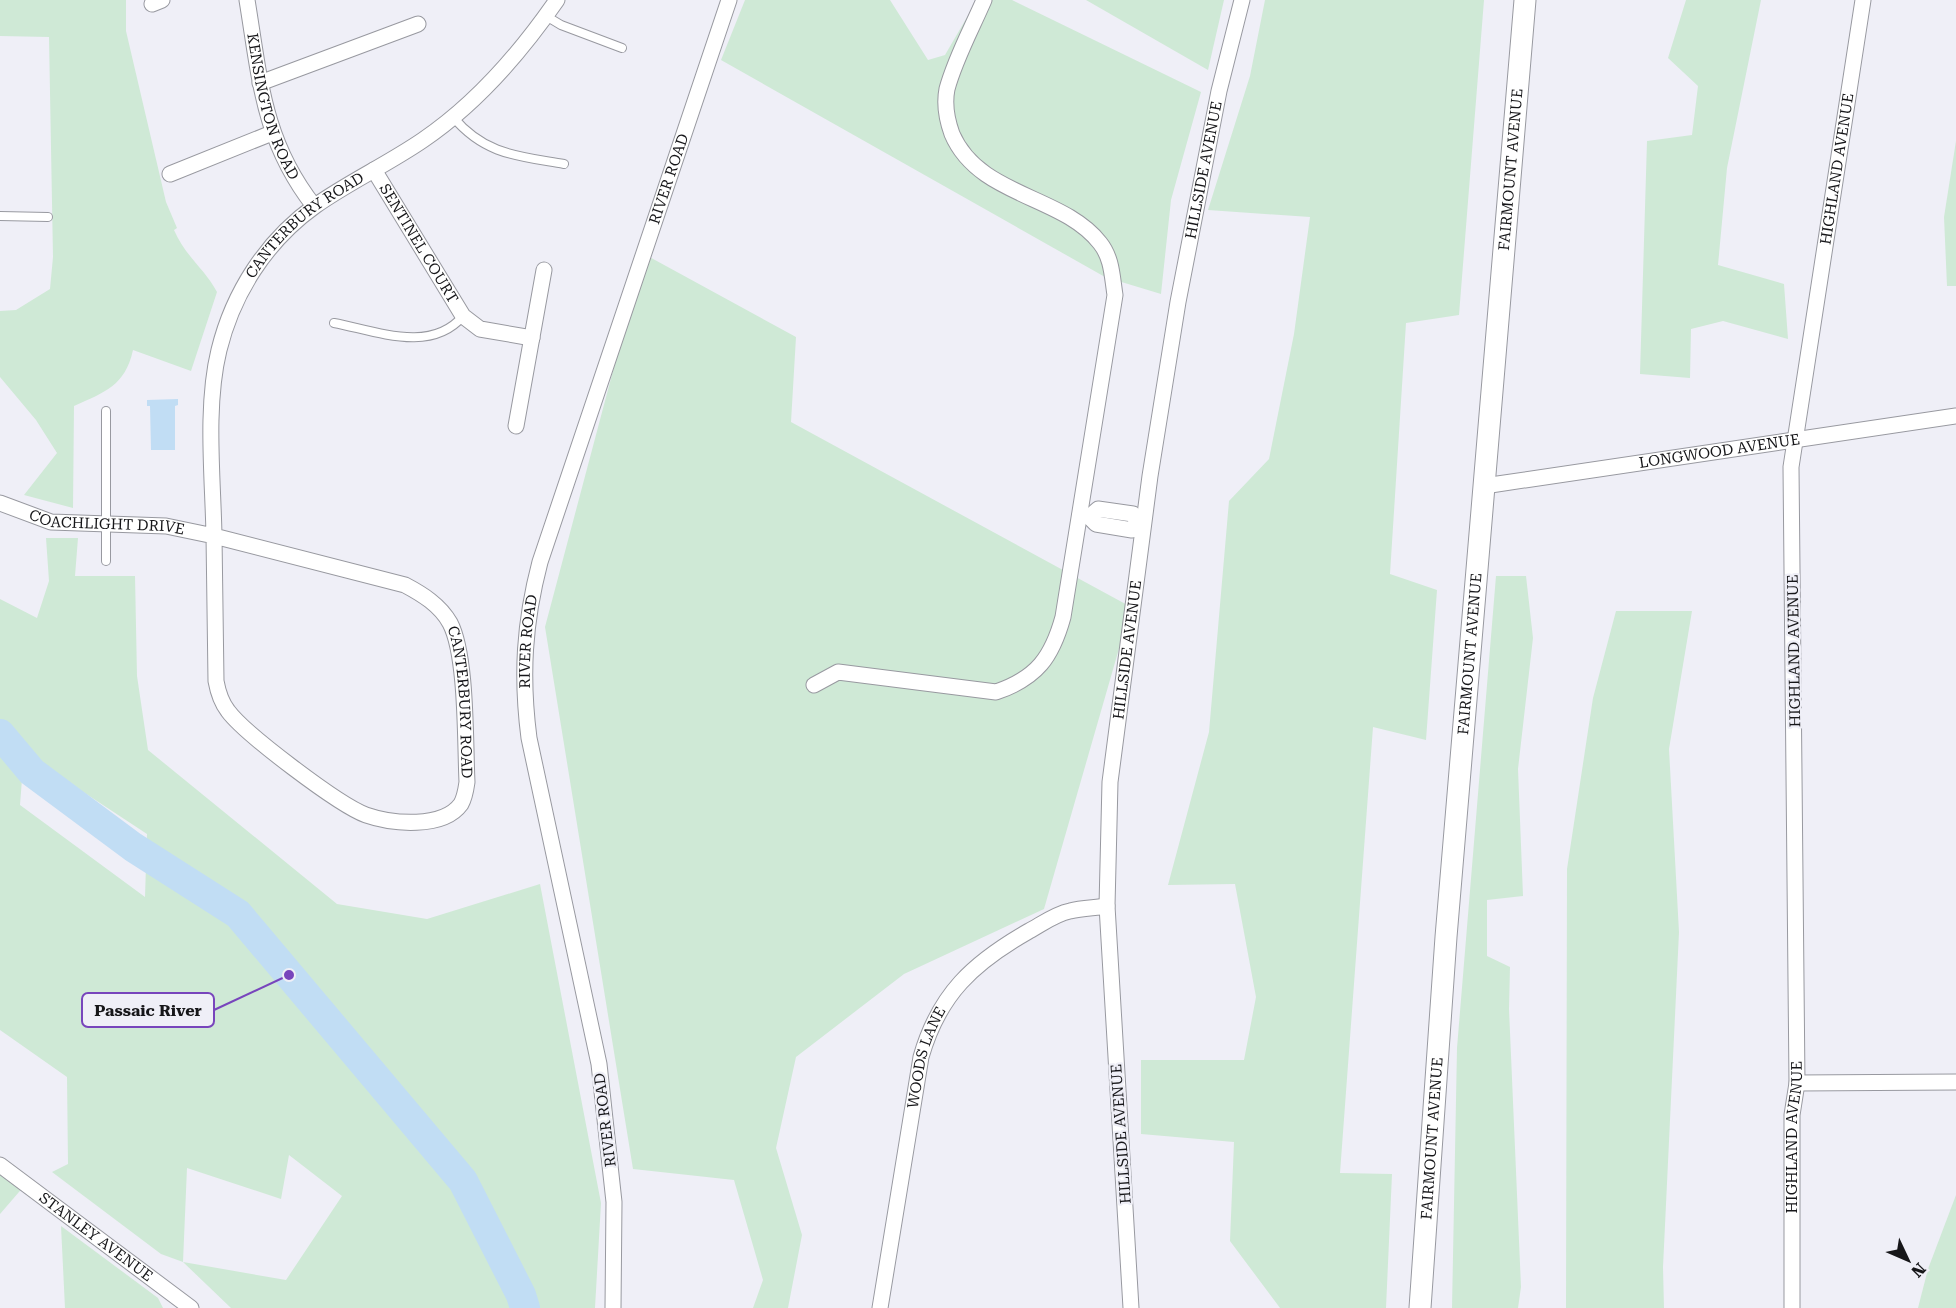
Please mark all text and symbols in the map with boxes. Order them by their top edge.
street label: KENSINGTON ROAD [243,32,303,183]
street label: FAIRMOUNT AVENUE [1495,88,1526,251]
street label: HIGHLAND AVENUE [1816,92,1858,246]
street label: HILLSIDE AVENUE [1181,100,1226,241]
street label: RIVER ROAD [645,131,692,227]
street label: CANTERBURY ROAD [242,169,367,282]
street label: SENTINEL COURT [376,181,462,306]
street label: LONGWOOD AVENUE [1638,430,1801,472]
street label: COACHLIGHT DRIVE [27,506,186,539]
street label: FAIRMOUNT AVENUE [1454,572,1486,736]
street label: HIGHLAND AVENUE [1784,574,1804,728]
street label: HILLSIDE AVENUE [1109,579,1145,721]
street label: RIVER ROAD [516,593,541,689]
street label: CANTERBURY ROAD [443,623,476,779]
callout: Passaic River [82,993,214,1027]
text: Passaic River [94,1001,202,1020]
street label: WOODS LANE [904,1004,949,1110]
street label: FAIRMOUNT AVENUE [1417,1057,1447,1220]
street label: HIGHLAND AVENUE [1783,1061,1806,1214]
street label: HILLSIDE AVENUE [1107,1064,1135,1204]
street label: RIVER ROAD [590,1072,620,1168]
street label: STANLEY AVENUE [36,1189,156,1285]
north arrow [1878,1230,1938,1290]
text: N [1907,1259,1930,1281]

